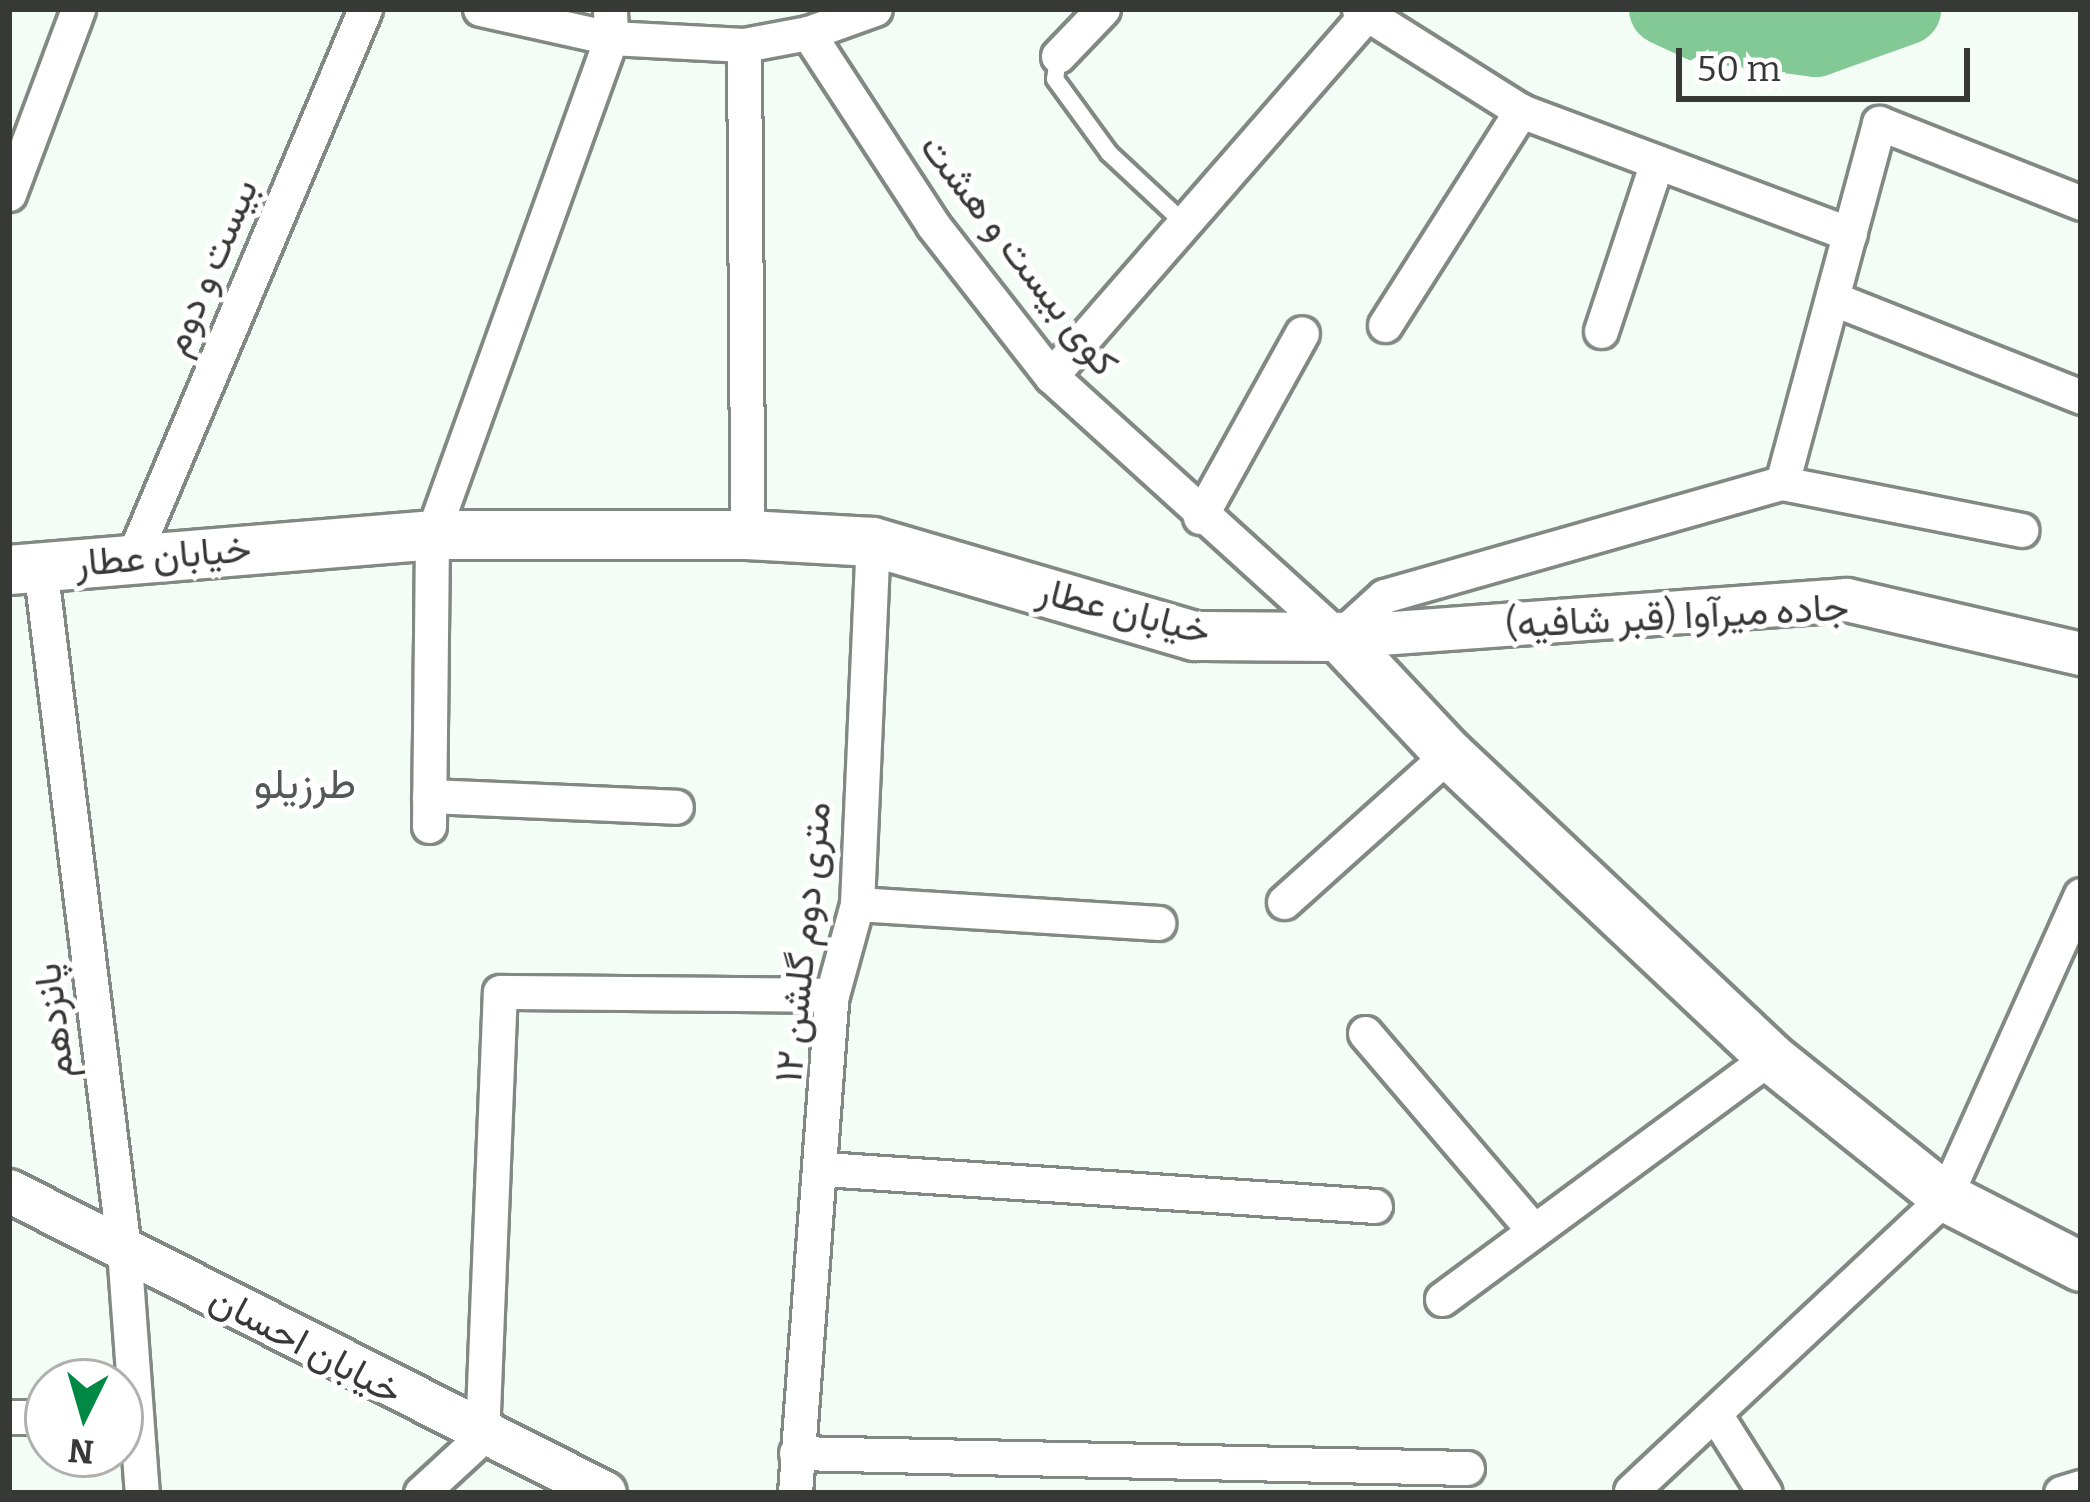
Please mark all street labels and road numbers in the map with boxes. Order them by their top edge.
street label: کوی بیست و هشت [910,125,1128,385]
street label: بیست و دوم [152,172,268,362]
street label: خیابان عطار [73,525,253,587]
street label: خیابان عطار [1033,567,1215,655]
street label: جاده میرآوا (قبر شافیه) [1504,584,1850,648]
street label: ۱۲ متری دوم گلشن [765,799,841,1085]
street label: پانزدهم [24,961,84,1081]
street label: خیابان احسان [202,1275,410,1415]

